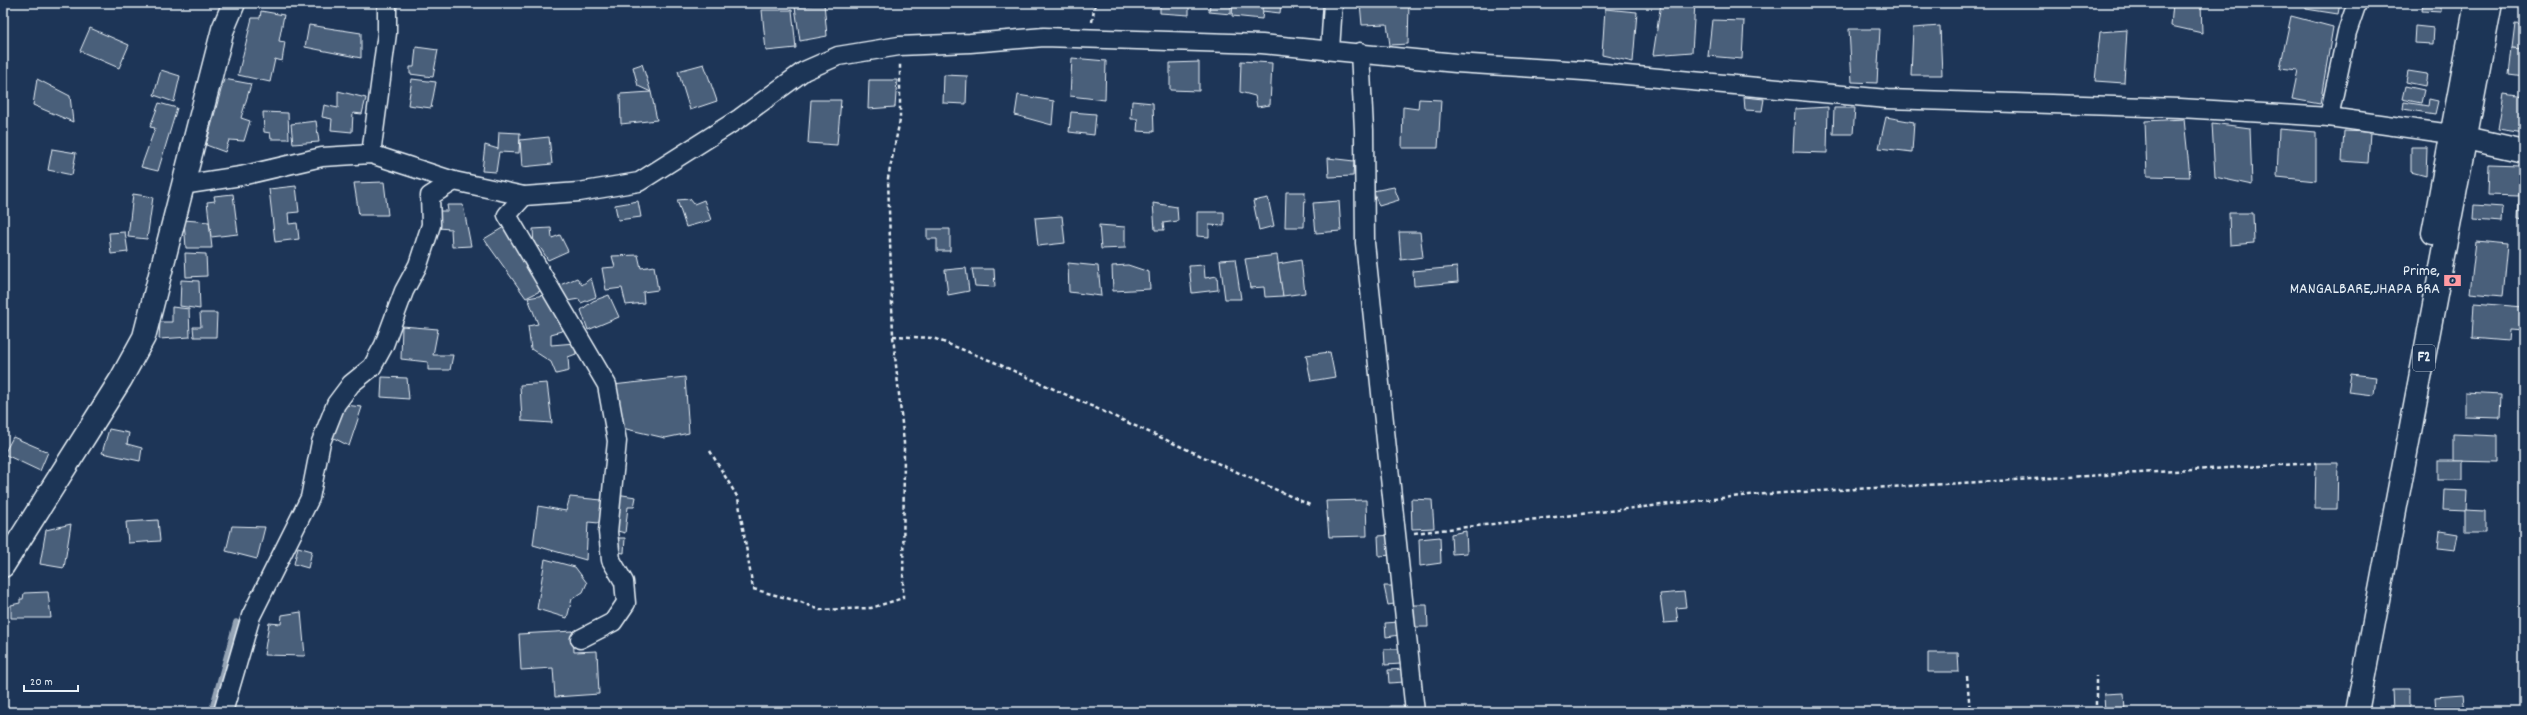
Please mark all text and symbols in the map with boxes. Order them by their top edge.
place label: Prime, MANGALBARE,JHAPA BRA [2290,260,2440,301]
bank icon: Prime, MANGALBARE,JHAPA BRA [2443,270,2463,290]
road number: F2 [2413,345,2435,371]
scale bar [24,667,78,693]
text: 20 m [30,674,53,691]

